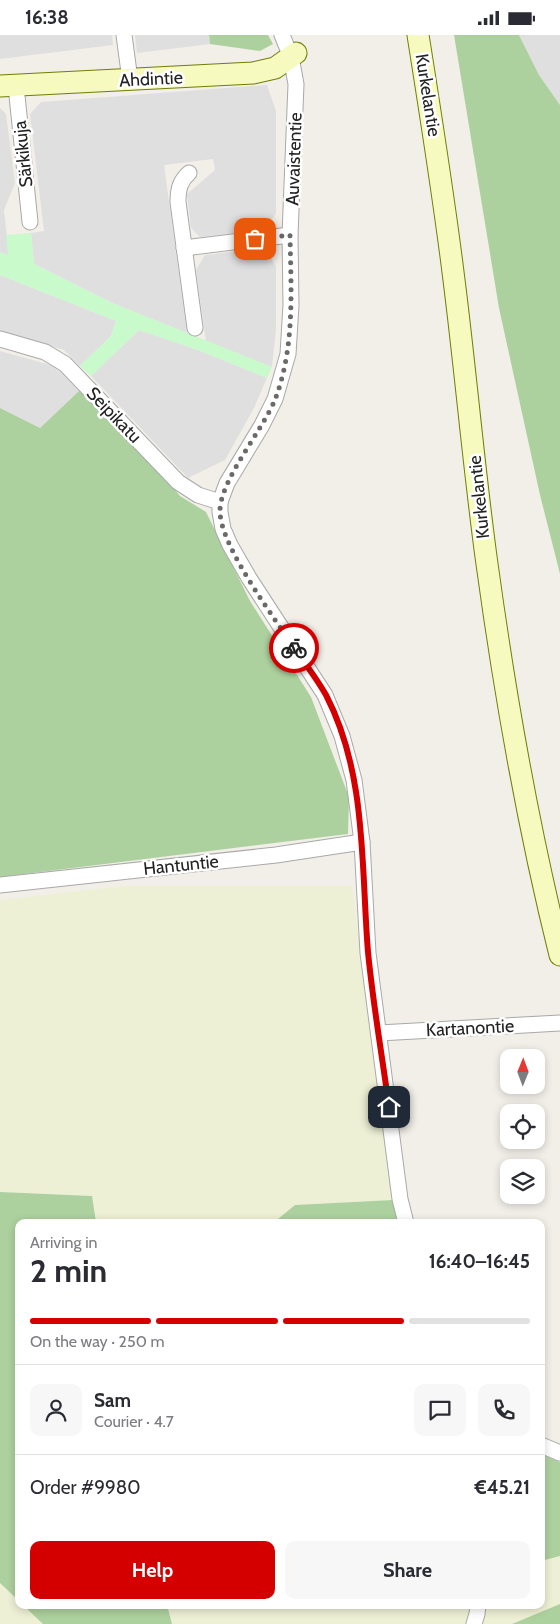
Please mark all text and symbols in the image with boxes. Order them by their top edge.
text: 16:38 [25,6,69,29]
street label: Kurkelantie [411,52,445,138]
street label: Ahdintie [119,66,183,92]
street label: Auvaistentie [281,112,307,206]
street label: Särkikuja [9,119,37,188]
pin [234,218,276,260]
icon: bag [241,225,269,253]
street label: Seipikatu [82,382,146,448]
street label: Kurkelantie [464,454,494,540]
courier [269,623,319,673]
icon: bike [280,634,308,662]
street label: Hantuntie [142,850,220,880]
street label: Kartanontie [425,1015,515,1041]
north arrow [500,1049,545,1094]
map controls [500,1049,545,1204]
pin [368,1086,410,1128]
icon: home [375,1093,403,1121]
button: locate [500,1104,545,1149]
button: layers [500,1159,545,1204]
text: Arriving in [30,1233,97,1252]
text: 16:40–16:45 [429,1250,530,1273]
text: 2 min [30,1251,107,1290]
text: On the way · 250 m [30,1332,164,1351]
button: person [30,1384,82,1436]
button: chat [414,1384,466,1436]
button: phone [478,1384,530,1436]
text: Sam [94,1389,131,1412]
text: Courier · 4.7 [94,1412,174,1431]
text: Order #9980 [30,1476,141,1499]
text: €45.21 [475,1476,530,1499]
button: Help [30,1541,275,1599]
button: Share [285,1541,530,1599]

